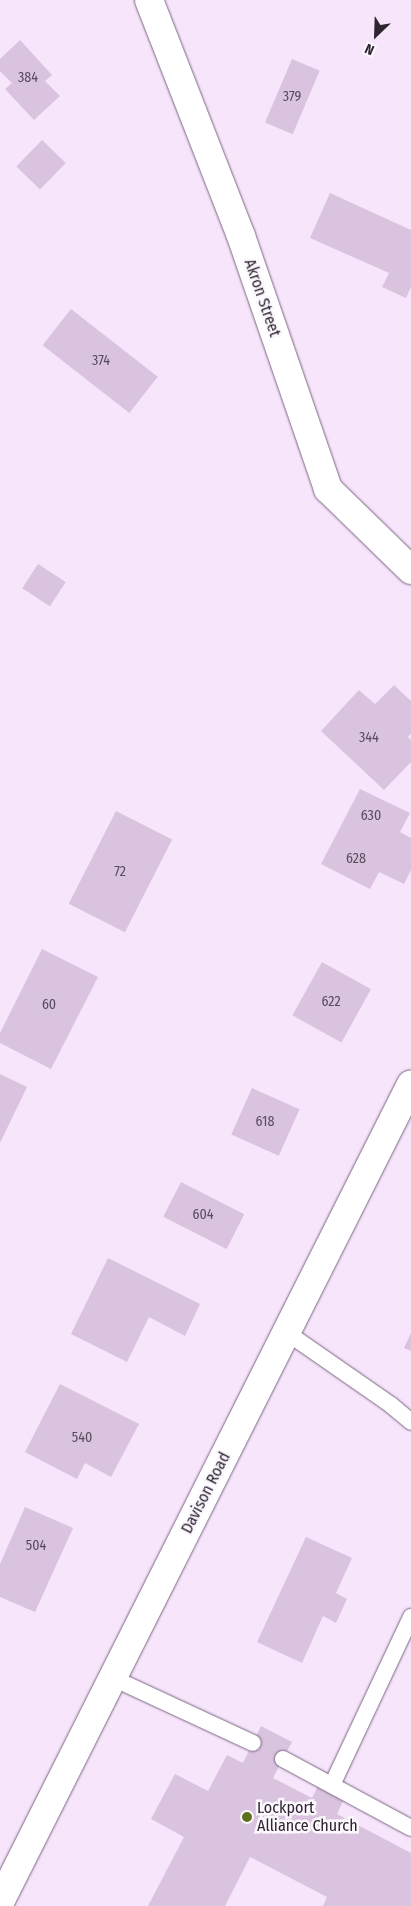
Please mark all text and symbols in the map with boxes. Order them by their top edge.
north arrow [351,10,401,60]
text: N [362,40,377,59]
house number: 384 [18,70,38,86]
house number: 379 [283,89,301,105]
street label: Akron Street [240,257,284,339]
house number: 374 [92,353,110,369]
house number: 344 [359,730,379,746]
house number: 630 [361,808,381,824]
house number: 628 [346,851,366,867]
house number: 72 [114,864,126,880]
house number: 622 [321,994,341,1010]
house number: 60 [42,997,56,1013]
house number: 618 [256,1114,274,1130]
house number: 604 [192,1207,214,1223]
house number: 540 [72,1430,92,1446]
street label: Davison Road [177,1449,235,1537]
house number: 504 [26,1538,46,1554]
place label: Lockport Alliance Church [257,1798,358,1836]
marker: Lockport Alliance Church [241,1811,253,1823]

